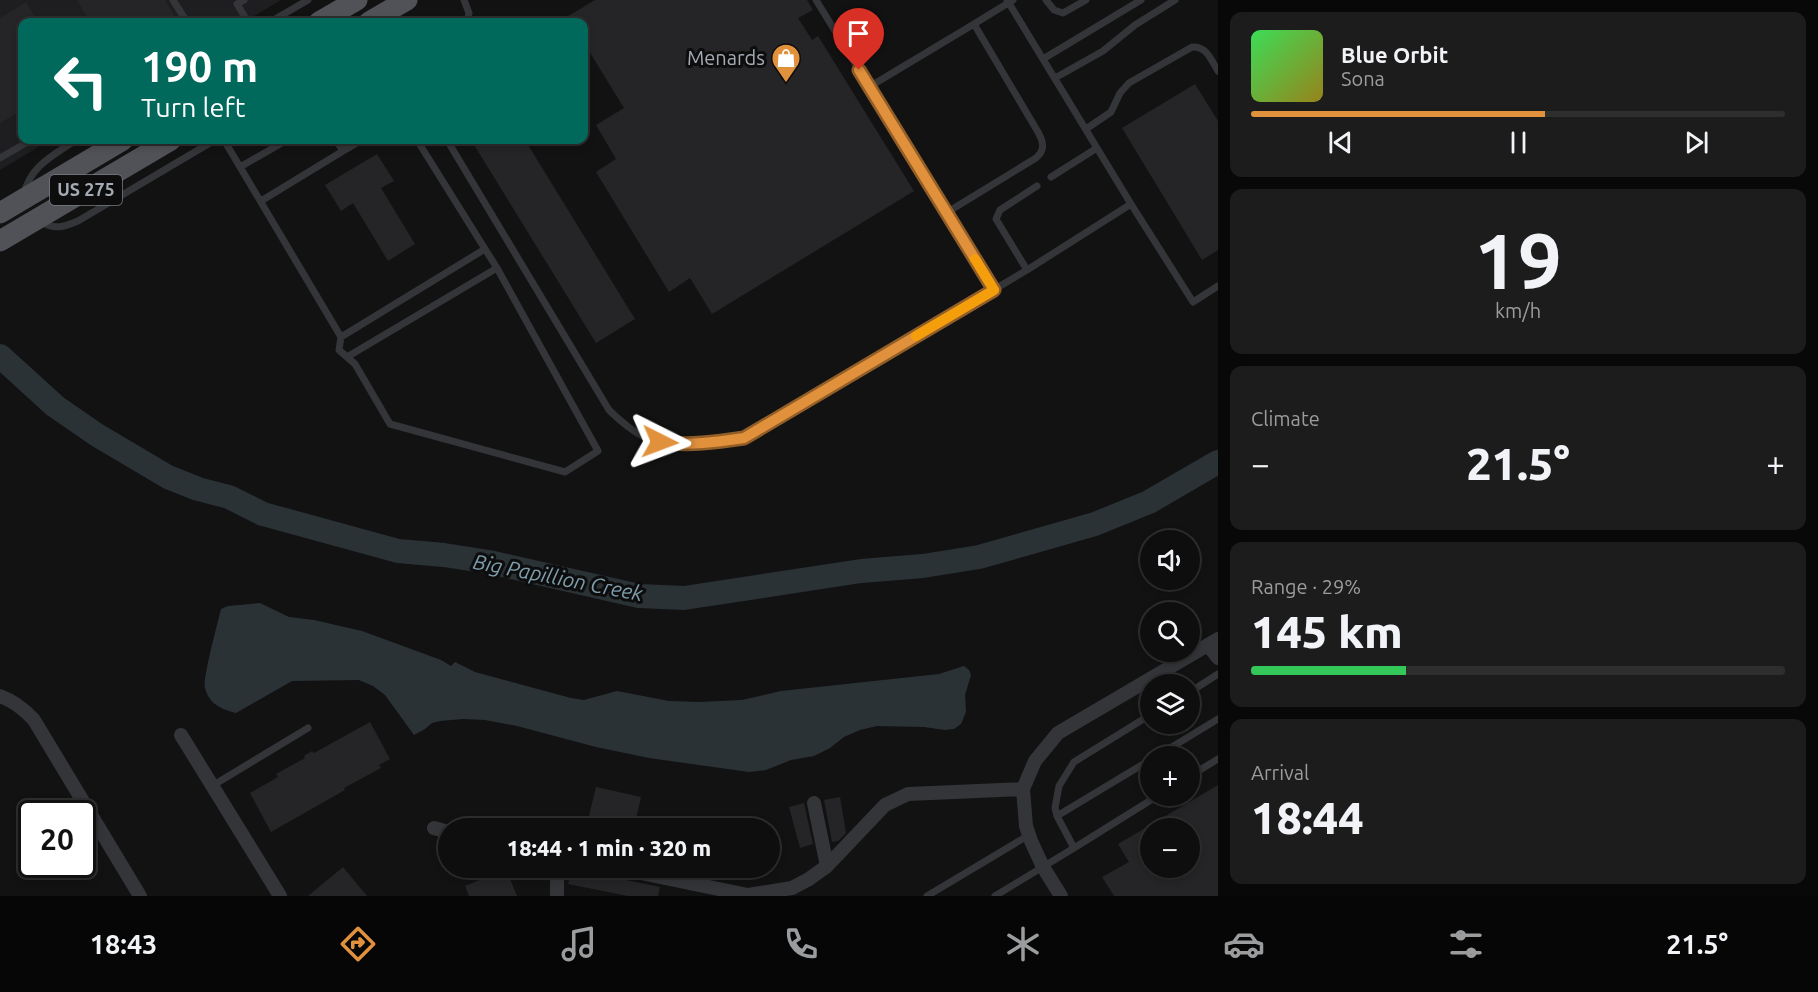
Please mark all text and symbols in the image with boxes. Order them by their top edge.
pin [833,8,884,70]
icon: arrive [842,17,875,50]
icon: left [42,42,120,120]
shop icon: Menards [770,42,802,84]
text: Blue Orbit [1341,42,1448,67]
text: 190 m [141,43,258,90]
place label: Menards [687,46,765,69]
text: Sona [1341,67,1385,90]
text: Turn left [141,92,245,122]
icon: previous [1324,126,1357,159]
icon: pause [1502,126,1535,159]
icon: next [1680,126,1713,159]
road number: US 275 [50,175,122,205]
text: 19 [1474,216,1562,304]
text: km/h [1495,299,1541,322]
text: Climate [1251,407,1320,430]
position arrow [628,410,692,474]
text: 21.5° [1466,438,1570,489]
text: − [1251,445,1270,482]
text: + [1766,445,1785,482]
map controls [1140,530,1200,878]
button: sound [1140,530,1200,590]
water label: Big Papillion Creek [471,549,645,605]
text: Range · 29% [1251,575,1361,598]
button: search [1140,602,1200,662]
text: 145 km [1251,606,1403,657]
button: layers [1140,674,1200,734]
button: + [1140,746,1200,806]
text: Arrival [1251,761,1309,784]
text: 18:44 [1251,792,1364,843]
speed limit sign: 20 [18,800,96,878]
button: − [1140,818,1200,878]
text: 18:44 · 1 min · 320 m [507,835,711,860]
icon: directions [337,923,379,965]
icon: music [558,923,600,965]
icon: phone [780,923,822,965]
icon: climate [1002,923,1044,965]
icon: car [1223,923,1265,965]
icon: filters [1445,923,1487,965]
text: 18:43 [90,929,157,959]
text: 21.5° [1666,929,1728,959]

